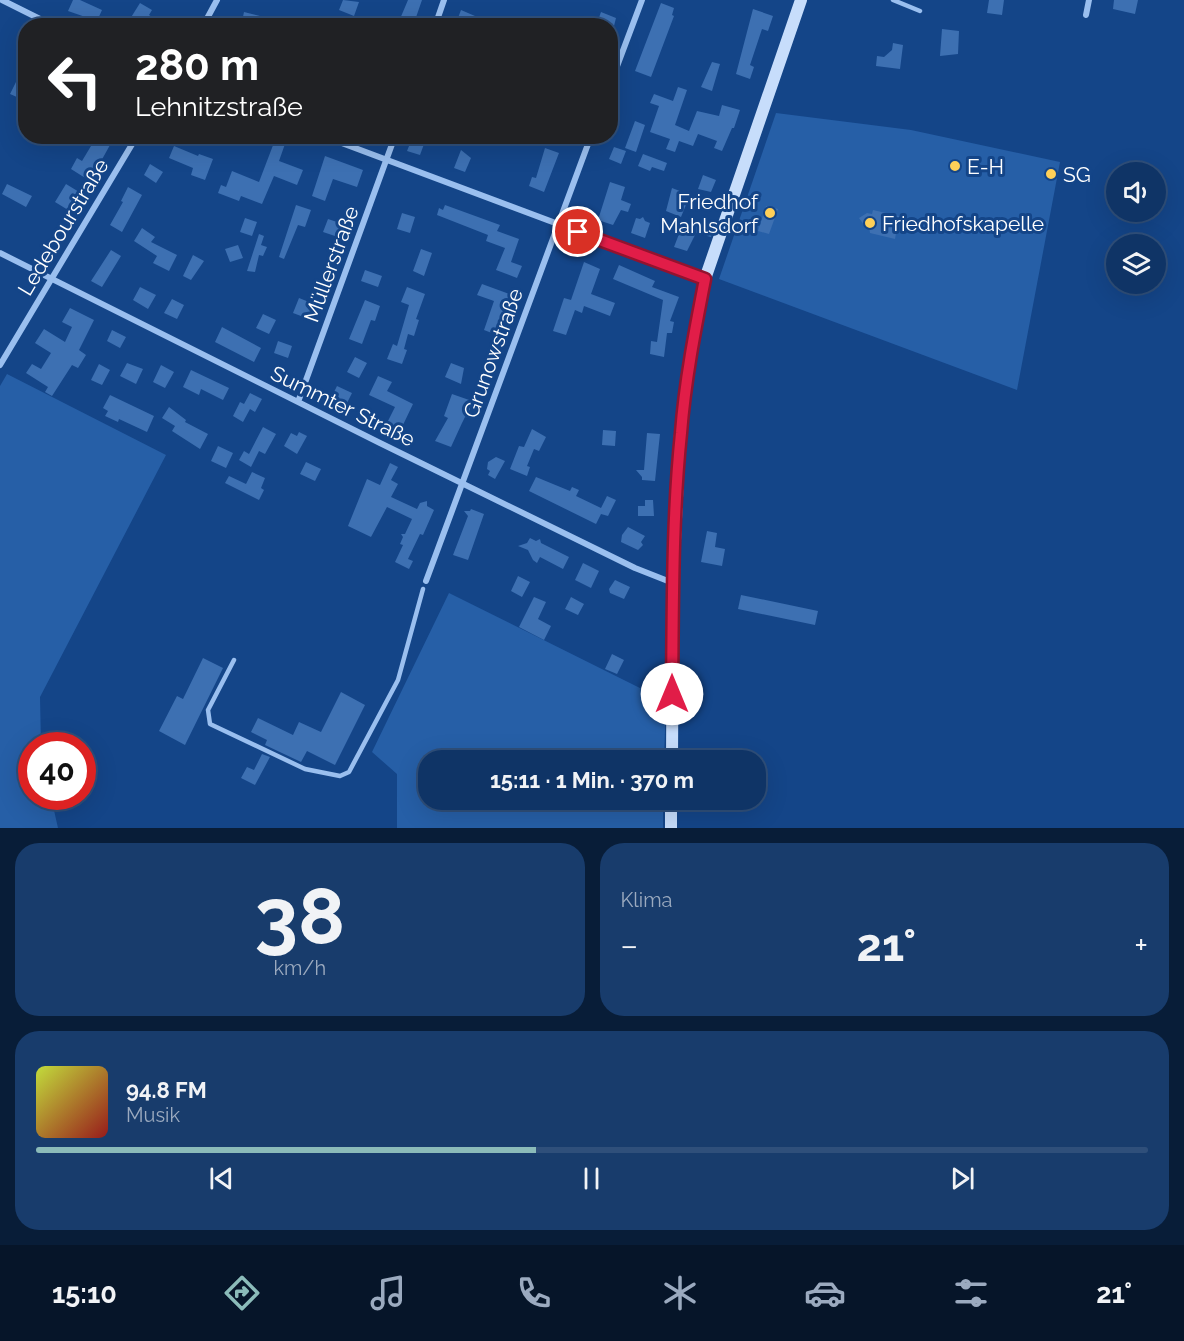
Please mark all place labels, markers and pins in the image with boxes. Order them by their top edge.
place label: E-H [967,154,1004,179]
marker: E-H [948,159,962,173]
place label: SG [1063,162,1091,187]
marker: SG [1044,167,1058,181]
place label: Friedhof Mahlsdorf [660,189,759,238]
pin [552,206,603,257]
marker: Friedhof Mahlsdorf [763,206,777,220]
place label: Friedhofskapelle [882,211,1044,236]
marker: Friedhofskapelle [863,216,877,230]

